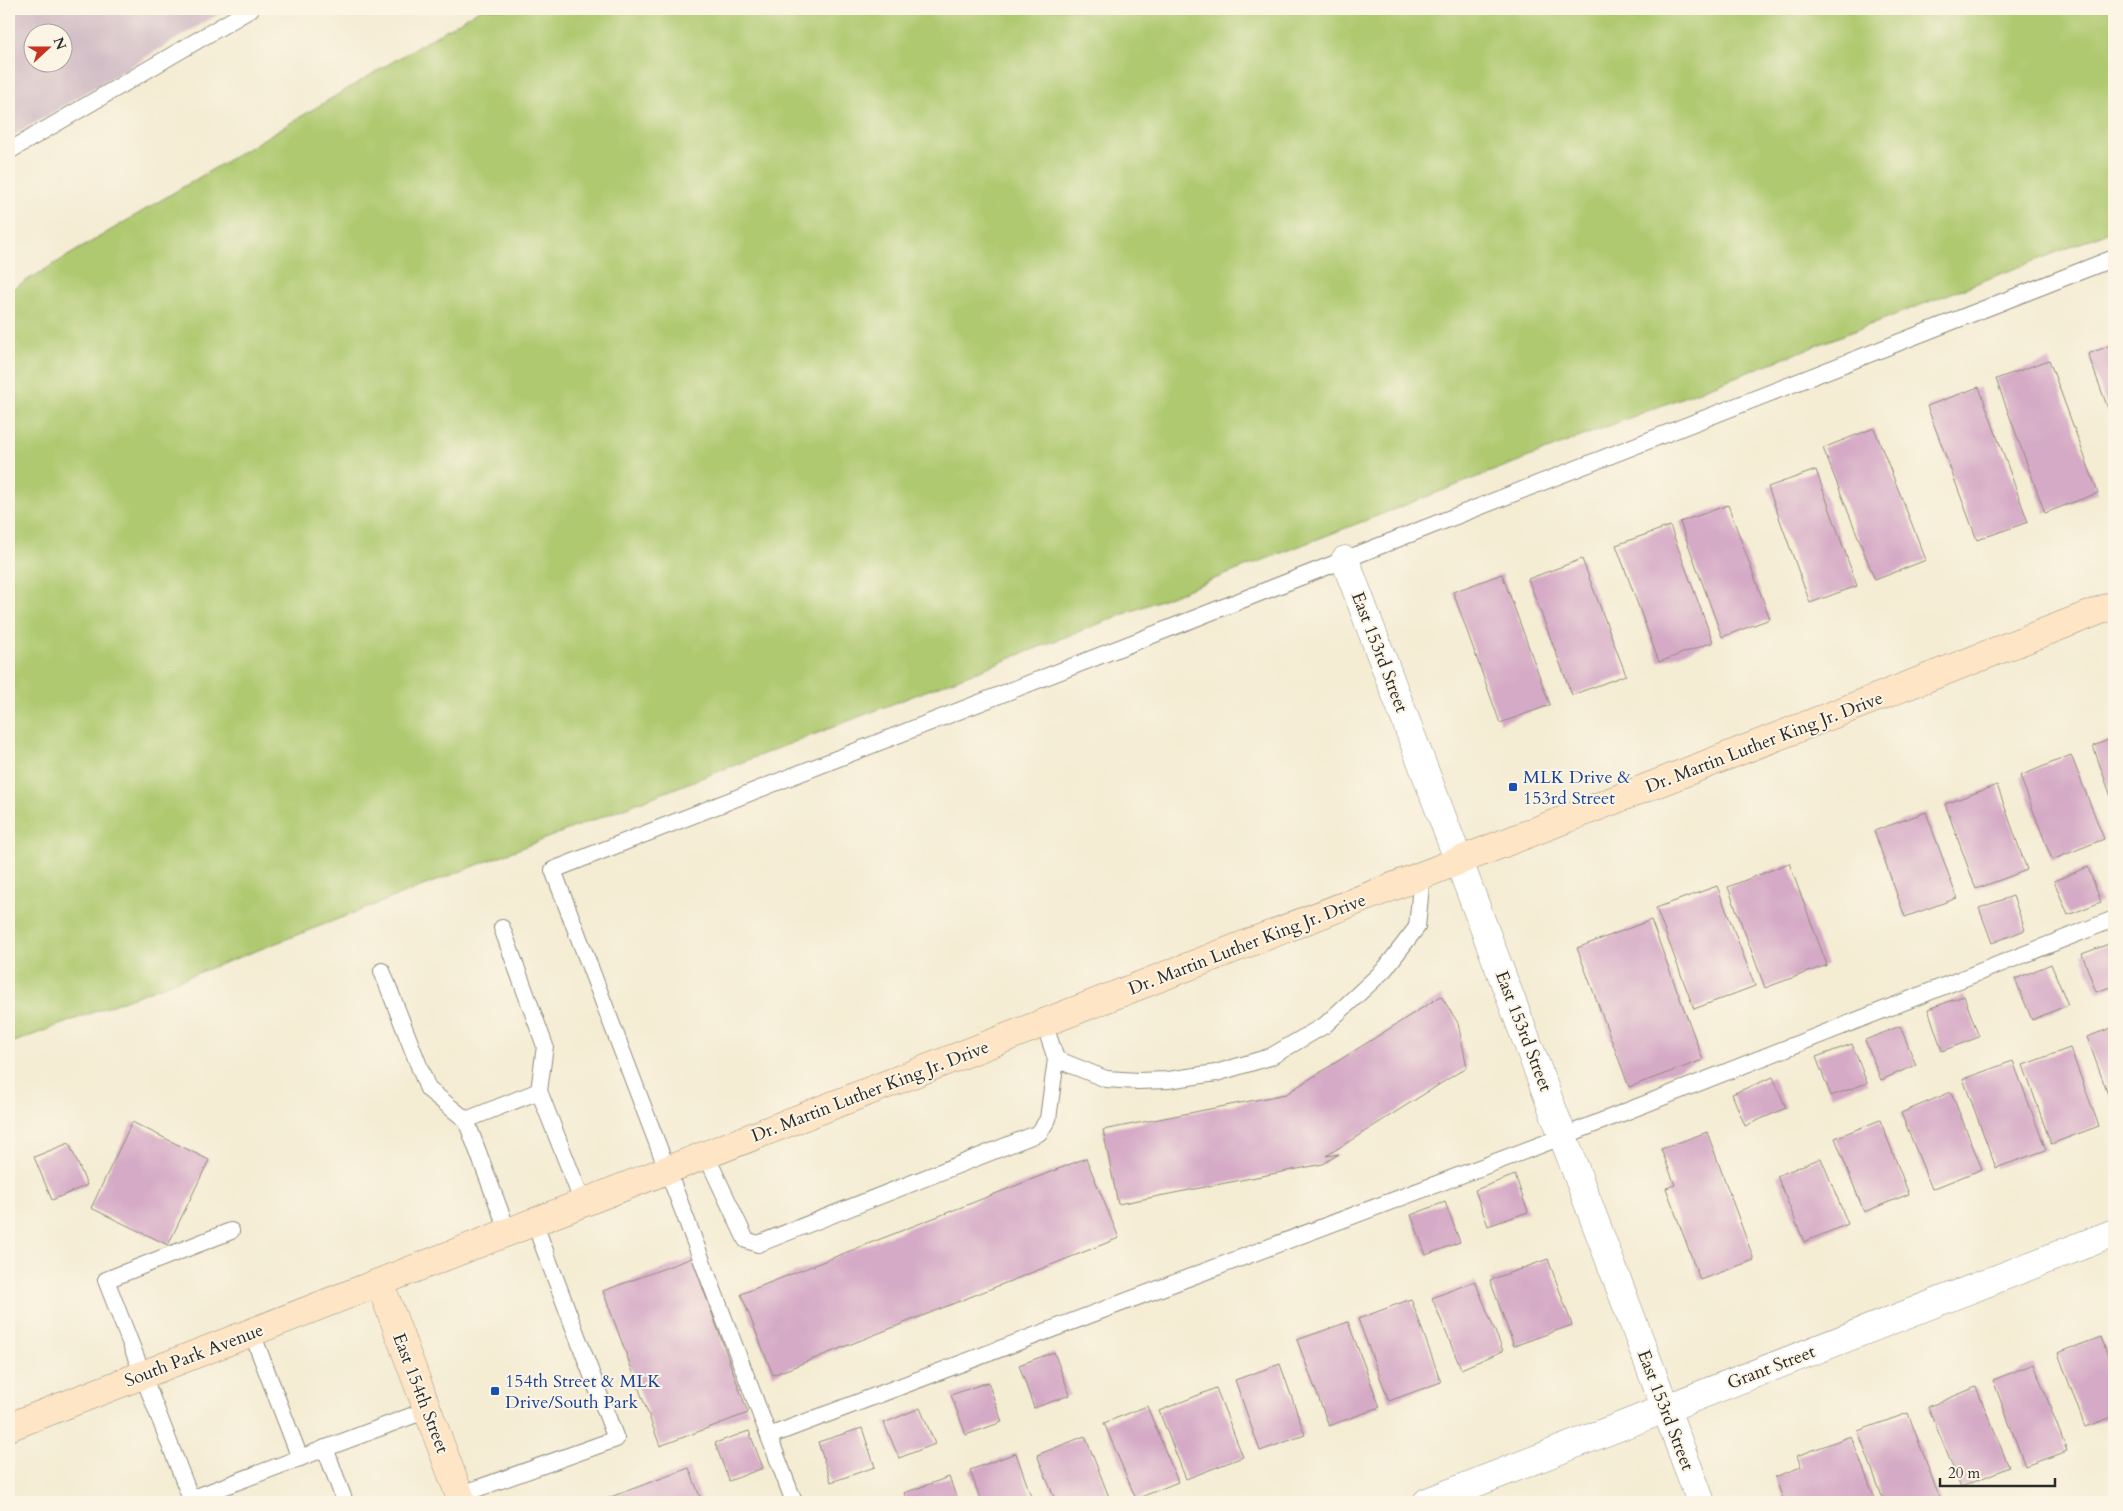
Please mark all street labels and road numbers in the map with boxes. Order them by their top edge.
street label: East 153rd Street [1345,588,1414,716]
street label: Dr. Martin Luther King Jr. Drive [1642,685,1887,799]
street label: Dr. Martin Luther King Jr. Drive [1125,887,1370,1001]
street label: East 153rd Street [1489,967,1558,1095]
street label: Dr. Martin Luther King Jr. Drive [748,1034,993,1148]
street label: South Park Avenue [121,1317,267,1393]
street label: East 154th Street [386,1330,455,1457]
street label: Grant Street [1723,1339,1819,1396]
street label: East 153rd Street [1631,1346,1700,1474]

